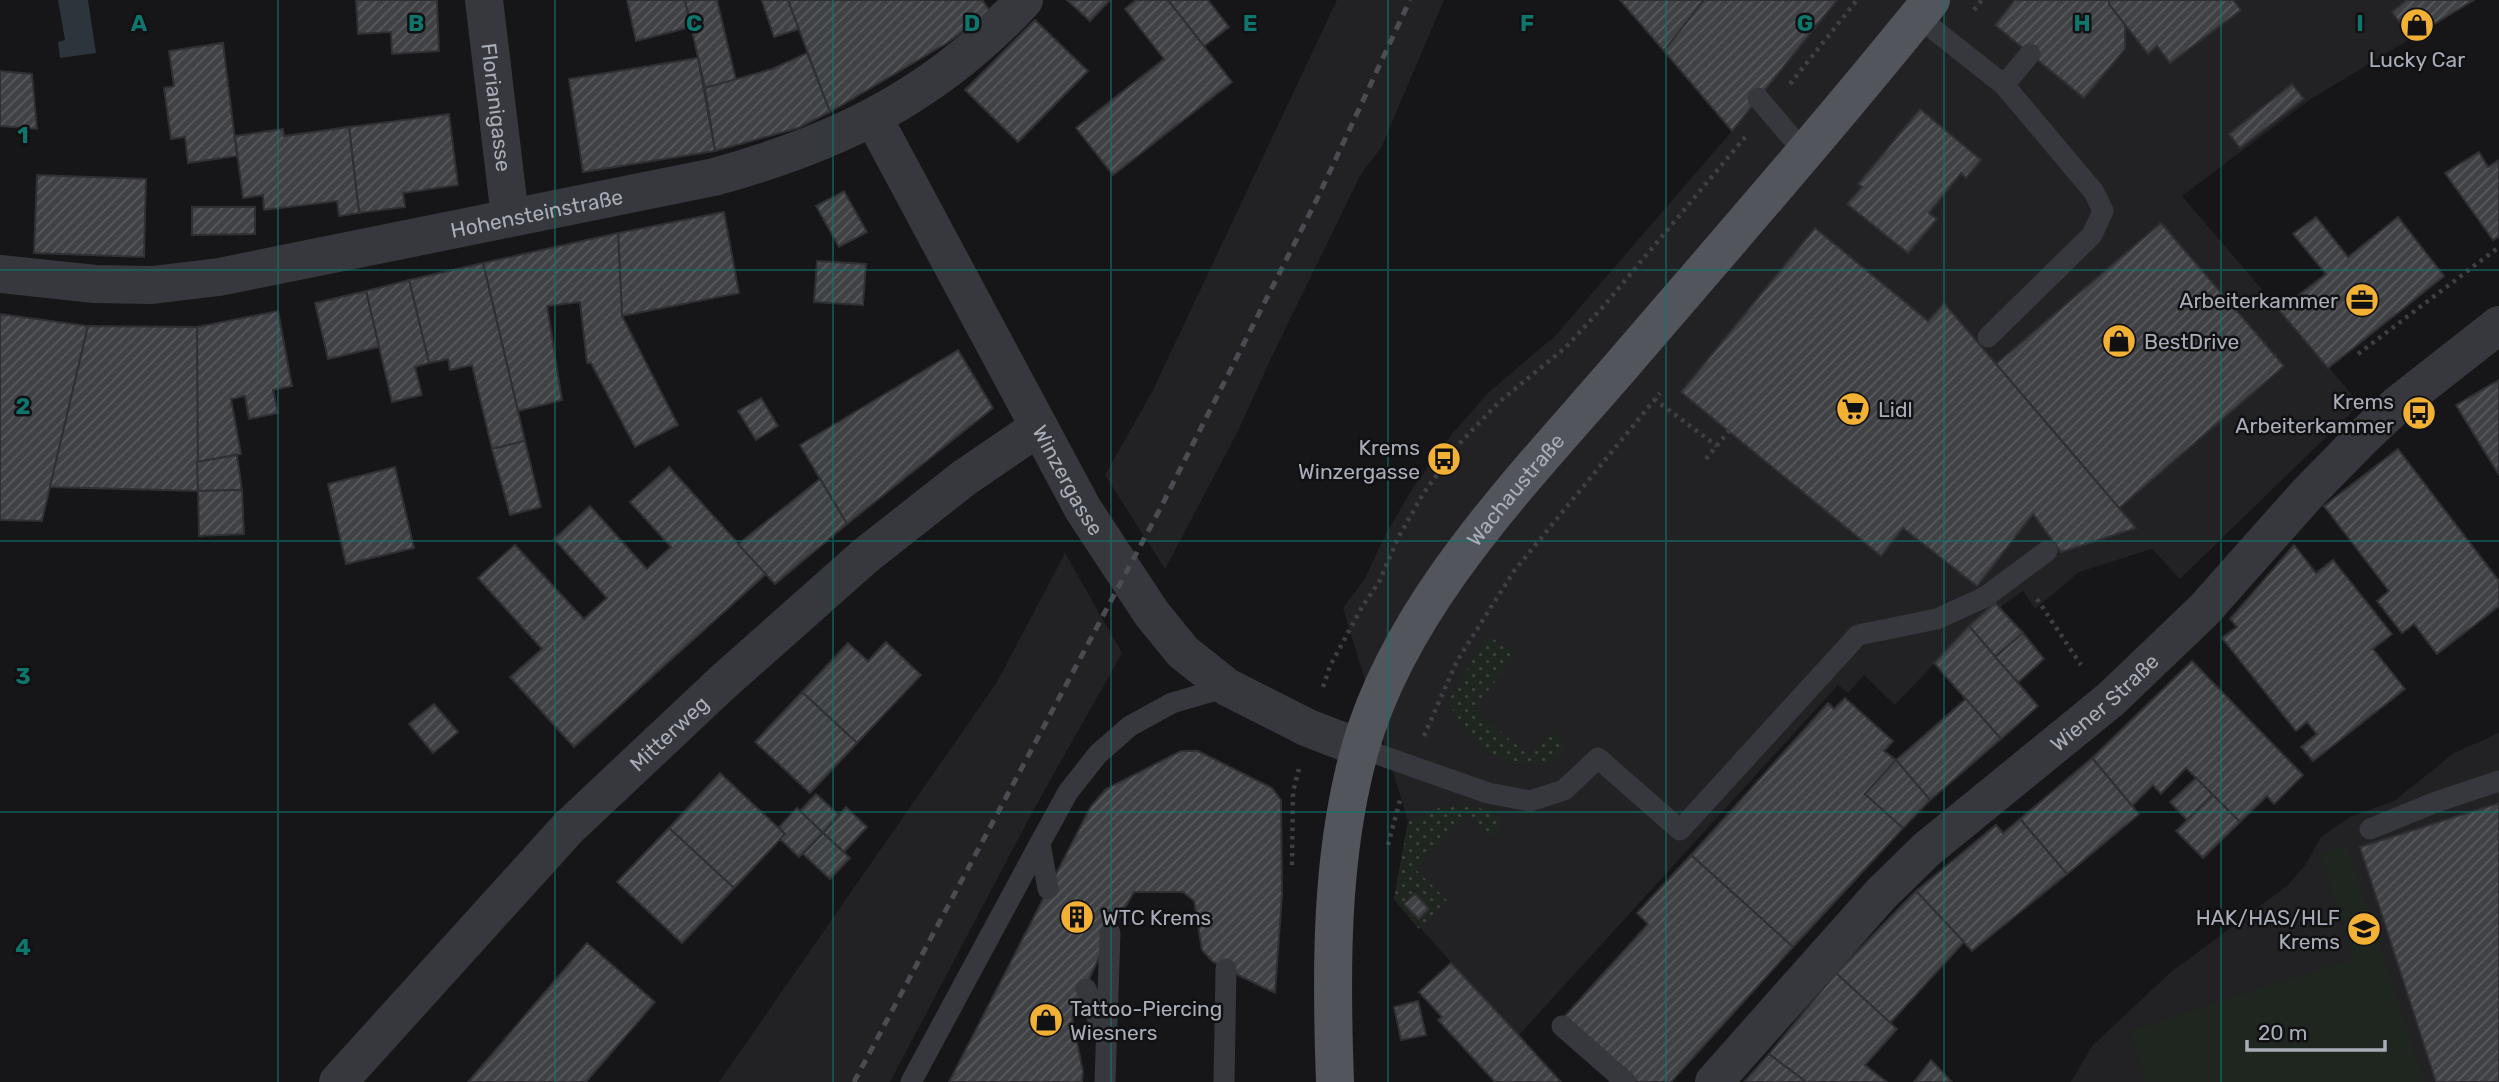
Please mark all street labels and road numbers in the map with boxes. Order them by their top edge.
street label: Florianigasse [477,42,517,173]
street label: Hohensteinstraße [448,183,625,242]
street label: Winzergasse [1028,421,1109,540]
street label: Wachaustraße [1461,428,1569,551]
street label: Wiener Straße [2045,648,2163,756]
street label: Mitterweg [624,690,713,776]

